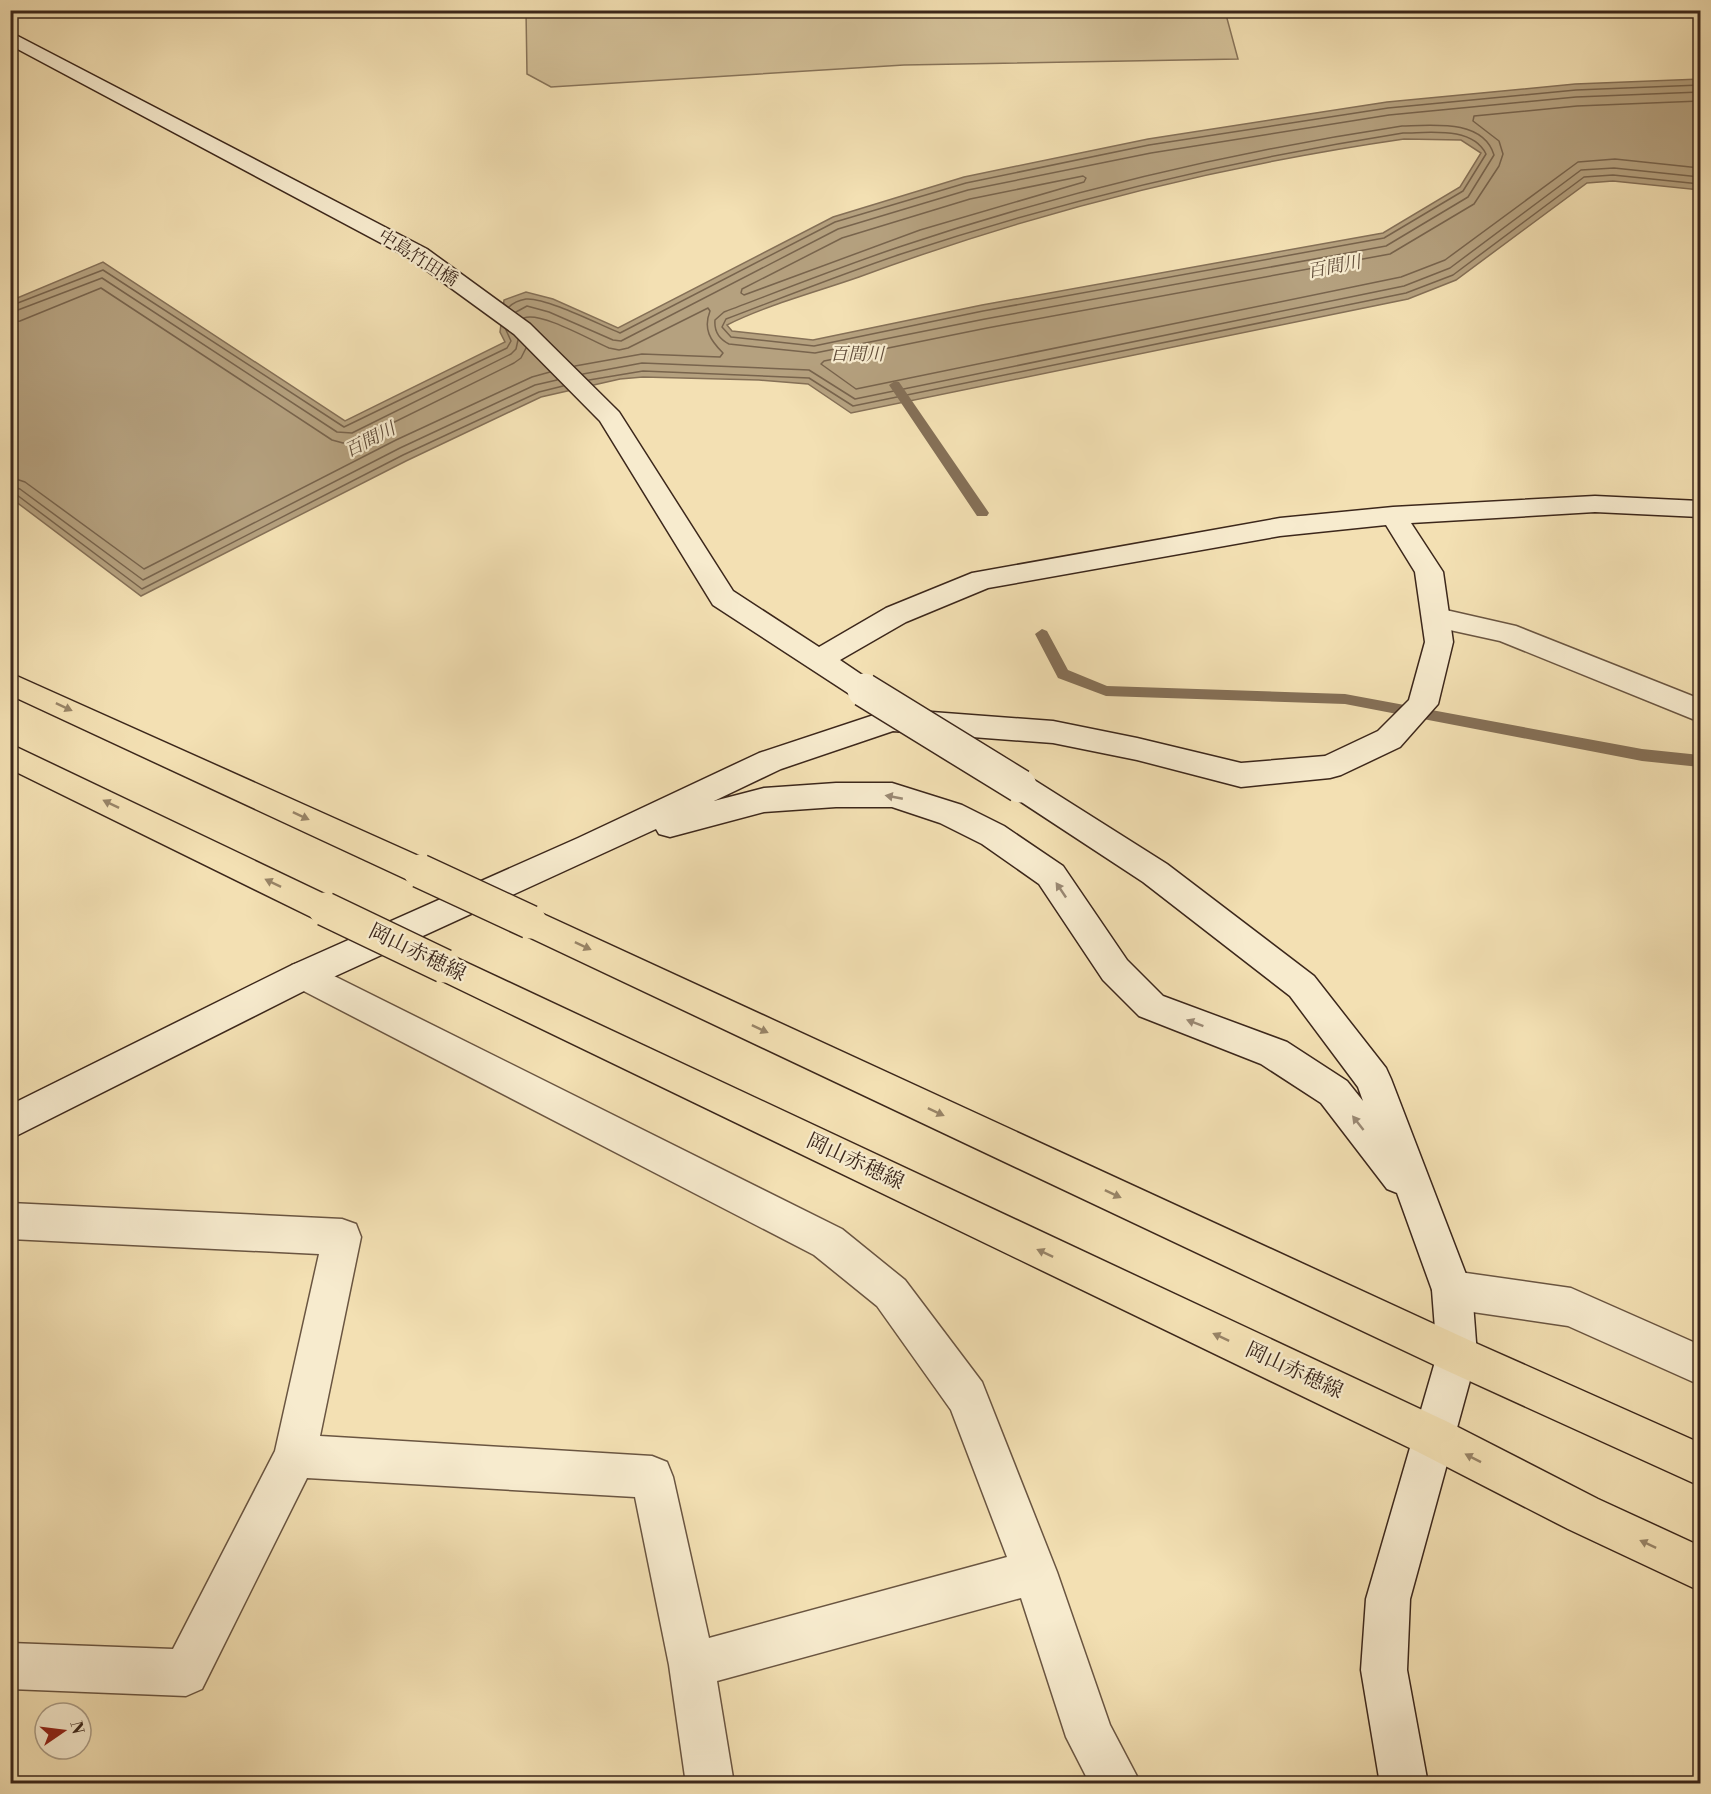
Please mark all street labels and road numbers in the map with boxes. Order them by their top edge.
street label: 中島竹田橋 [374,224,462,292]
street label: 岡山赤穂線 [364,918,470,988]
street label: 岡山赤穂線 [802,1128,908,1196]
street label: 岡山赤穂線 [1241,1337,1347,1405]

